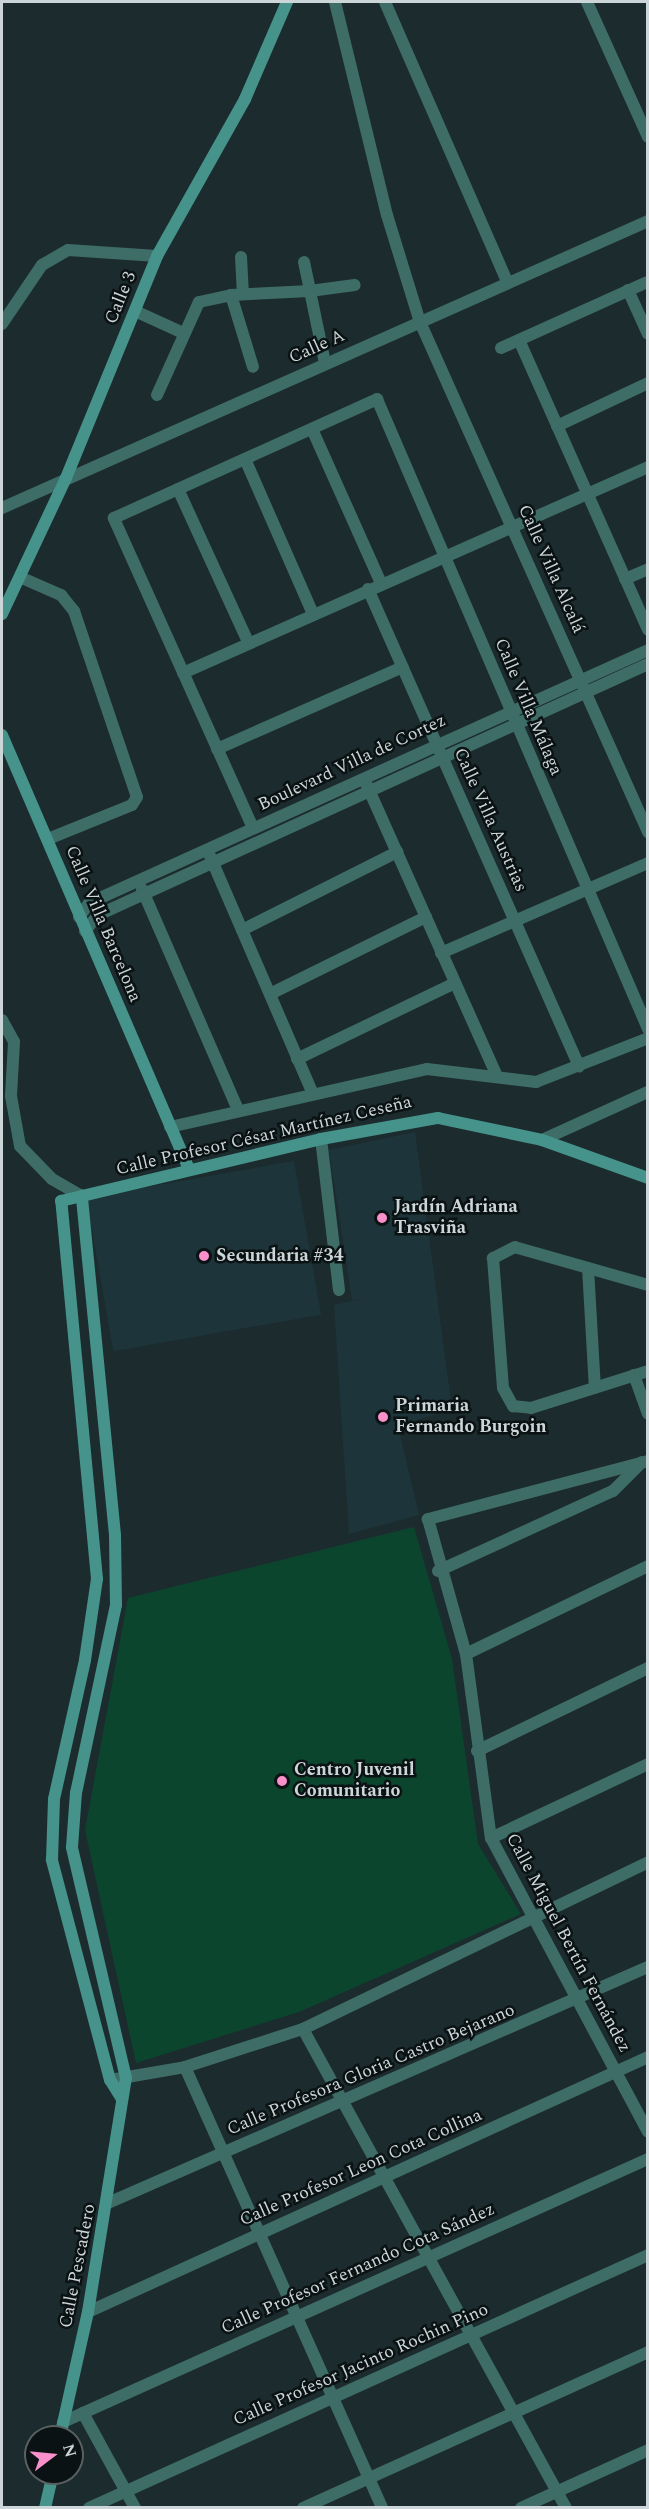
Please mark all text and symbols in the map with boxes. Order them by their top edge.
street label: Calle 3 [101,269,141,327]
street label: Calle A [286,325,348,369]
street label: Calle Villa Alcalá [513,501,589,637]
street label: Calle Villa Málaga [489,635,567,779]
street label: Boulevard Villa de Cortez [255,710,449,816]
street label: Calle Villa Austrias [449,745,531,895]
street label: Calle Villa Barcelona [60,843,146,1005]
street label: Calle Profesor César Martínez Ceseña [114,1091,414,1181]
place label: Jardín Adriana Trasviña [394,1197,518,1240]
marker: Jardín Adriana Trasviña [375,1211,389,1225]
place label: Secundaria #34 [216,1245,344,1267]
marker: Secundaria #34 [197,1249,211,1263]
place label: Primaria Fernando Burgoin [395,1396,547,1438]
marker: Primaria Fernando Burgoin [376,1410,390,1424]
place label: Centro Juvenil Comunitario [294,1760,415,1802]
marker: Centro Juvenil Comunitario [275,1774,289,1788]
street label: Calle Miguel Bertín Fernández [501,1830,635,2056]
street label: Calle Profesora Gloria Castro Bejarano [224,1999,518,2141]
street label: Calle Profesor Leon Cota Collina [236,2105,486,2231]
street label: Calle Profesor Fernando Cota Sández [218,2199,498,2339]
street label: Calle Pescadero [55,2202,101,2330]
street label: Calle Profesor Jacinto Rochin Pino [230,2299,492,2431]
north arrow [24,2425,84,2485]
text: N [56,2441,83,2460]

